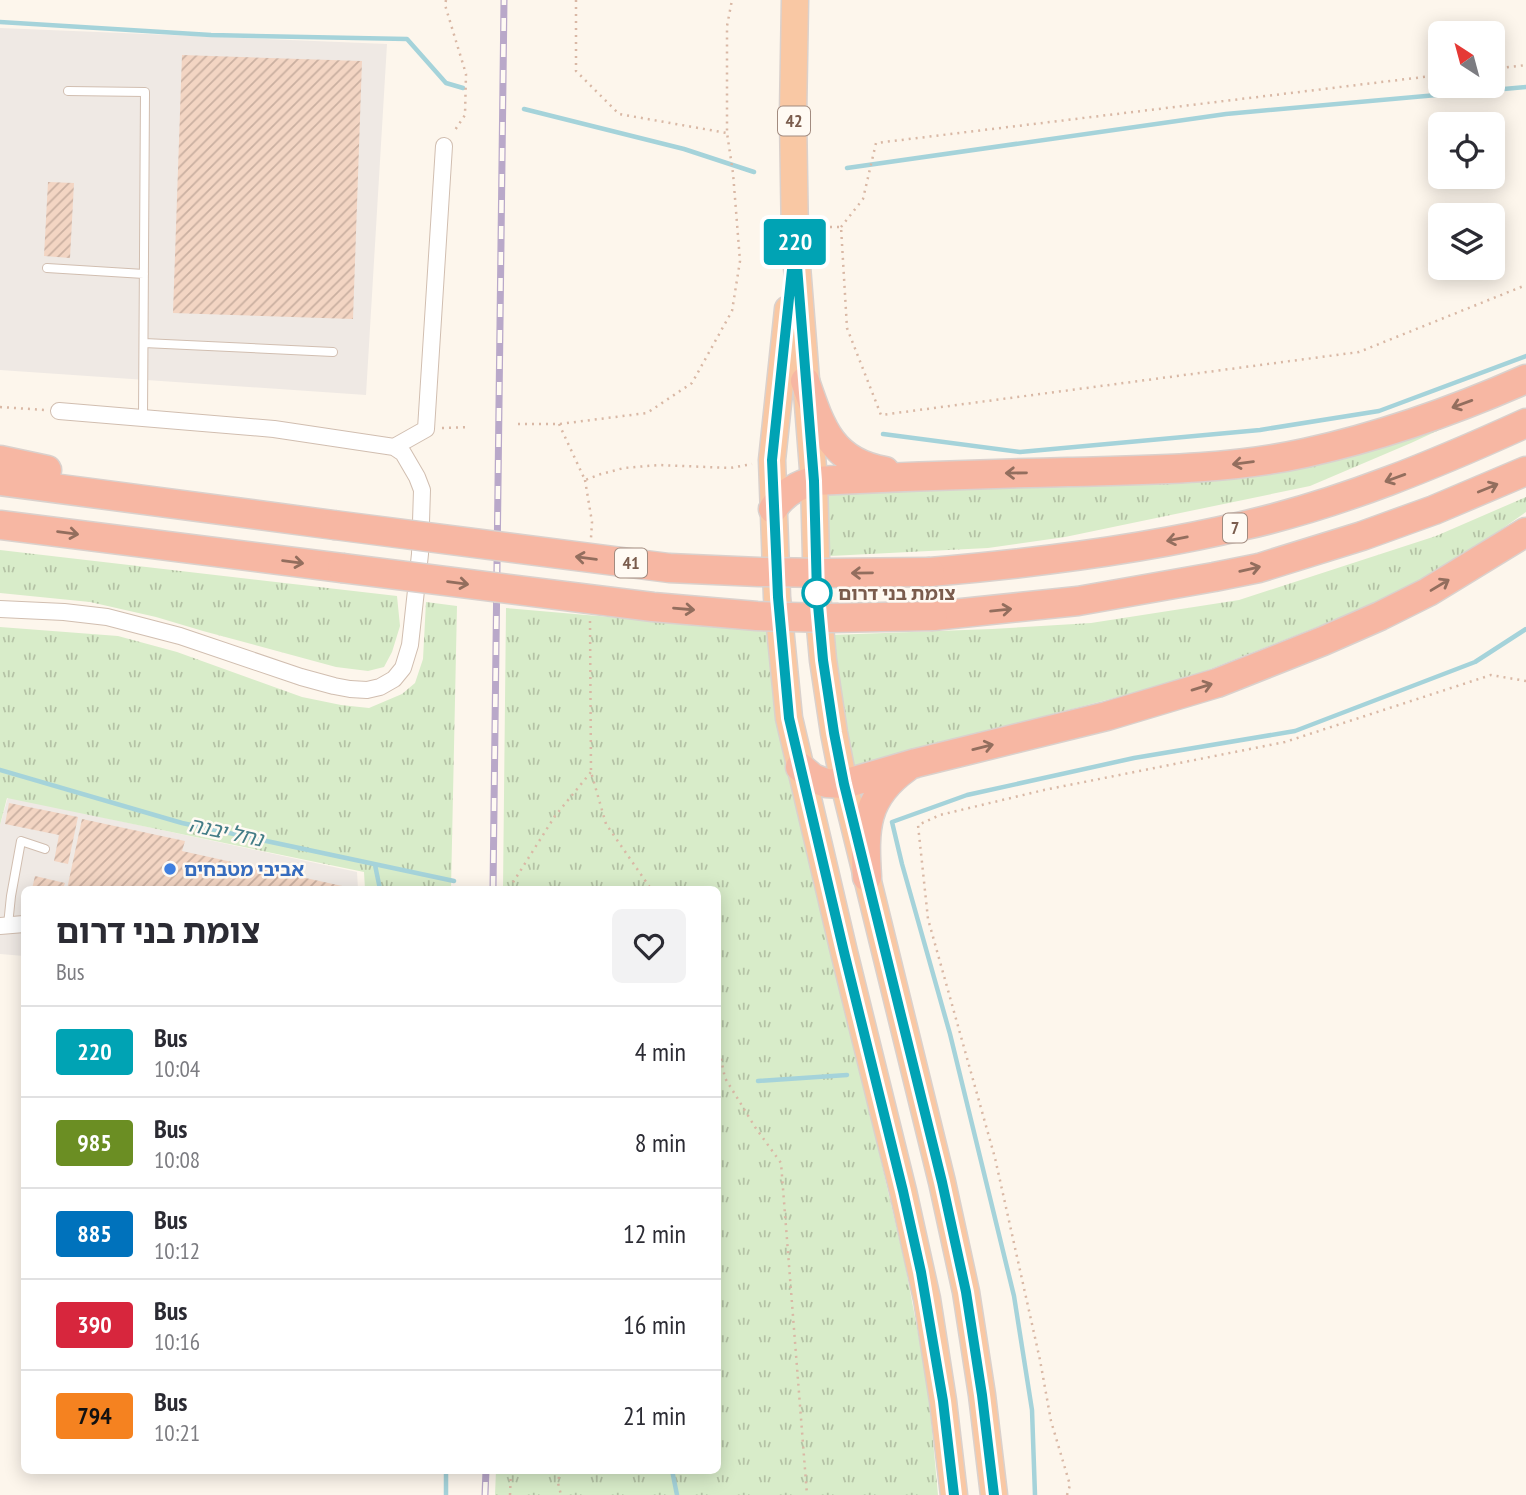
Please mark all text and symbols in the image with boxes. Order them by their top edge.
north arrow [1428,21,1505,98]
map controls [1428,21,1505,280]
road number: 42 [778,106,810,136]
button: locate [1428,112,1505,189]
button: layers [1428,203,1505,280]
line badge: 220 [755,219,835,265]
text: 220 [778,226,812,257]
one-way arrow [1452,399,1474,411]
one-way arrow [1232,456,1255,469]
one-way arrow [1005,467,1028,480]
one-way arrow [1385,472,1407,485]
one-way arrow [1477,481,1498,494]
road number: 7 [1223,514,1247,542]
one-way arrow [56,526,79,539]
one-way arrow [1166,533,1189,547]
road number: 41 [615,548,647,578]
one-way arrow [575,551,598,564]
one-way arrow [282,555,304,568]
one-way arrow [1238,562,1261,576]
one-way arrow [850,566,873,580]
one-way arrow [447,576,469,589]
one-way arrow [1430,577,1450,591]
marker: צומת בני דרום [802,578,832,608]
place label: צומת בני דרום [838,581,956,605]
one-way arrow [673,603,695,616]
one-way arrow [990,603,1012,616]
one-way arrow [1191,680,1213,693]
one-way arrow [971,739,994,753]
water label: נחל יבנה [186,810,268,853]
place label: אביבי מטבחים [184,857,304,881]
marker: אביבי מטבחים [162,861,178,877]
text: צומת בני דרום [56,909,260,952]
button: heart [612,909,686,983]
text: Bus [56,957,85,986]
text: Bus [154,1021,187,1054]
text: 4 min [635,1035,686,1068]
text: 220 [77,1036,112,1067]
text: 10:04 [154,1054,200,1083]
text: Bus [154,1112,187,1145]
text: 8 min [635,1126,686,1159]
text: 985 [77,1127,112,1158]
text: 10:08 [154,1145,200,1174]
text: Bus [154,1203,187,1236]
text: 12 min [623,1217,686,1250]
text: 885 [77,1218,112,1249]
text: 10:12 [154,1236,200,1265]
text: Bus [154,1294,187,1327]
text: 16 min [623,1308,686,1341]
text: 390 [77,1309,112,1340]
text: 10:16 [154,1327,200,1356]
text: Bus [154,1385,187,1418]
text: 21 min [623,1399,686,1432]
text: 794 [77,1400,112,1431]
text: 10:21 [154,1418,200,1447]

